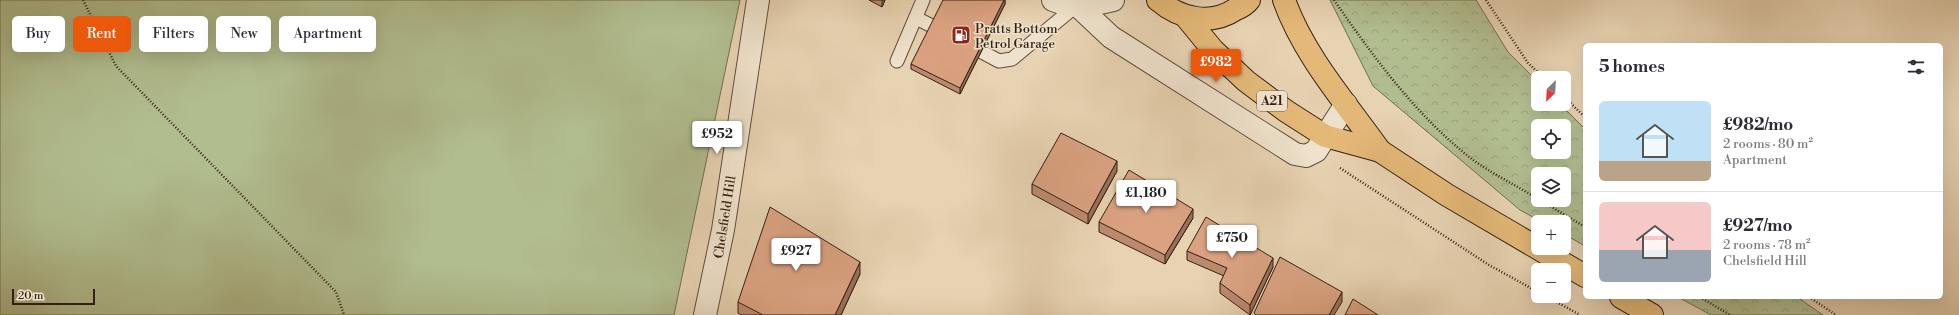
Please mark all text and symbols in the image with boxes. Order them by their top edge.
chip: Buy [12,16,65,52]
chip: Rent [73,16,131,52]
chip: Filters [139,16,208,52]
chip: New [216,16,271,52]
chip: Apartment [279,16,376,52]
place label: Pratts Bottom Petrol Garage [975,21,1058,52]
fuel station icon: Pratts Bottom Petrol Garage [950,24,972,46]
pin: £982 [1192,49,1240,83]
text: £982 [1200,54,1232,70]
text: 5 homes [1599,56,1665,78]
icon: filters [1905,56,1927,78]
north arrow [1531,71,1571,111]
map controls [1531,71,1571,303]
road number: A21 [1257,91,1287,111]
text: £982/mo [1723,114,1793,136]
icon: home [1631,117,1679,165]
button: locate [1531,119,1571,159]
pin: £952 [693,121,741,155]
text: £952 [701,126,733,142]
text: 2 rooms · 80 m² [1723,136,1813,152]
text: Apartment [1723,152,1787,168]
button: layers [1531,167,1571,207]
street label: Chelsfield Hill [711,174,739,260]
pin: £1,180 [1113,180,1179,214]
text: £1,180 [1125,185,1167,201]
button: + [1531,215,1571,255]
text: £927/mo [1723,215,1792,237]
icon: home [1631,218,1679,266]
pin: £750 [1208,225,1256,259]
text: £750 [1216,230,1248,246]
text: 2 rooms · 78 m² [1723,237,1811,253]
pin: £927 [772,238,820,272]
text: £927 [780,243,812,259]
text: Chelsfield Hill [1723,253,1807,269]
button: − [1531,263,1571,303]
scale bar [12,287,95,306]
text: 20 m [18,289,43,303]

